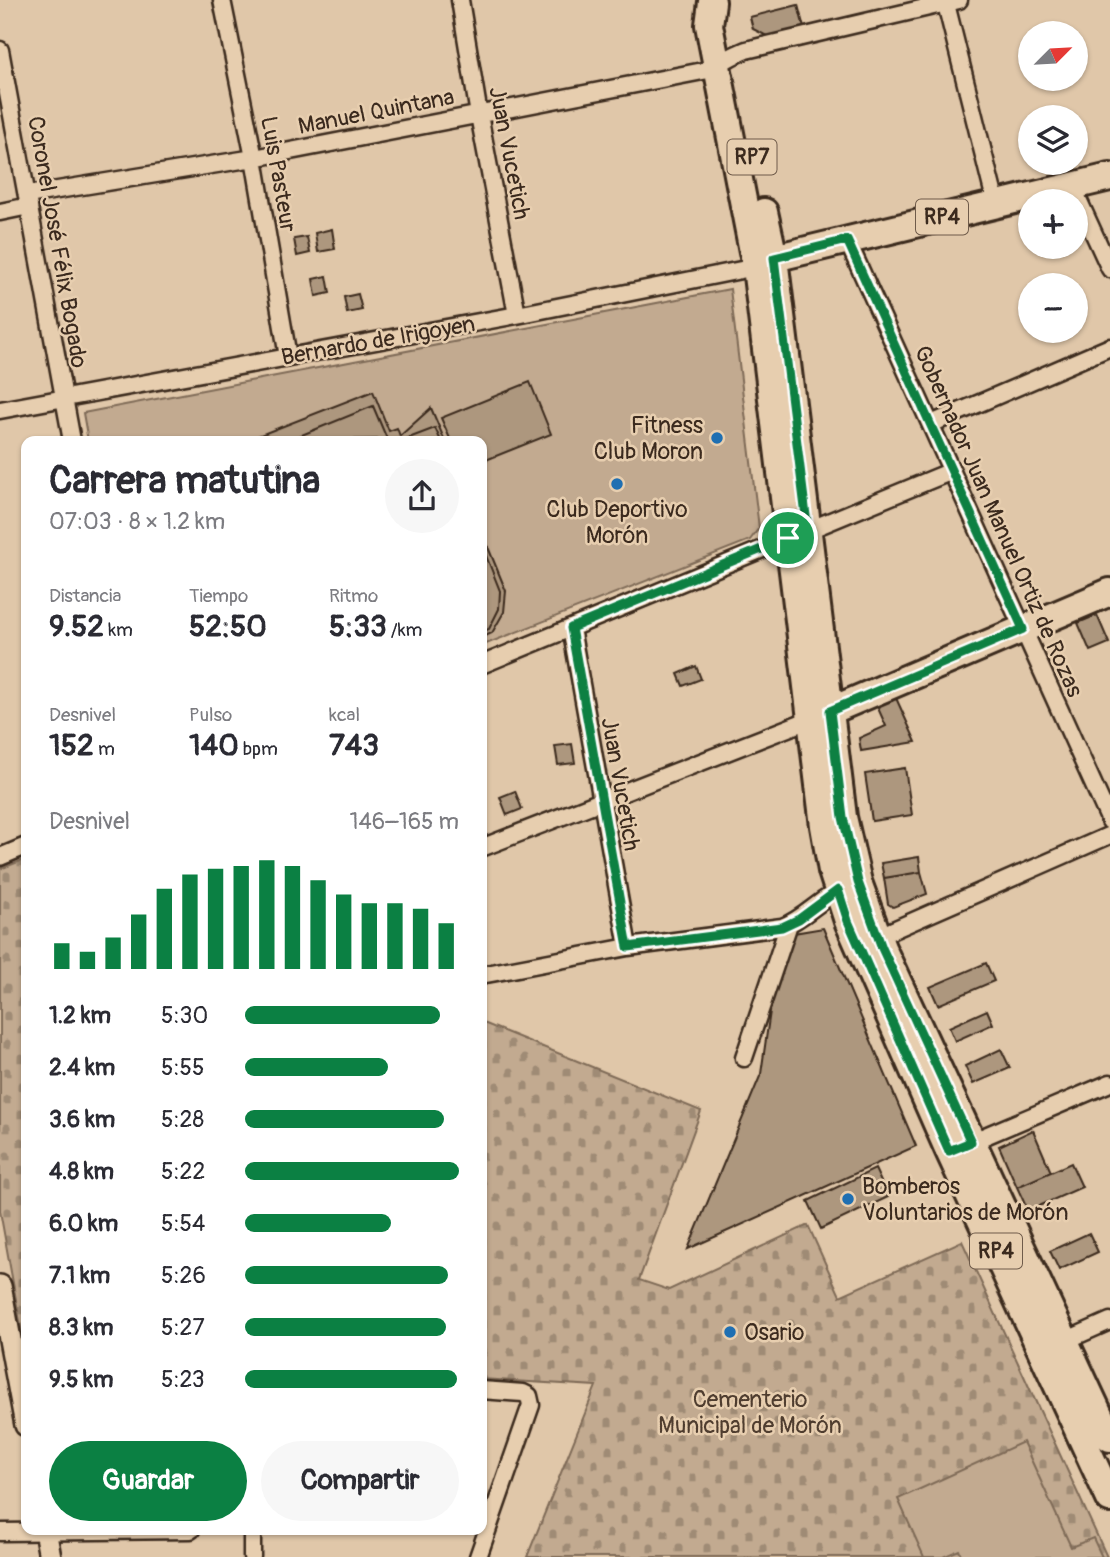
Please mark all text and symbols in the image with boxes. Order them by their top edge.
north arrow [1018,21,1088,91]
map controls [1018,21,1088,343]
street label: Manuel Quintana [296,82,457,141]
street label: Juan Vucetich [482,84,537,222]
button: layers [1018,105,1088,175]
street label: Coronel José Félix Bogado [21,114,94,370]
street label: Luis Pasteur [254,114,303,234]
road number: RP7 [728,140,776,174]
button: + [1018,189,1088,259]
road number: RP4 [916,200,968,234]
button: − [1018,273,1088,343]
street label: Bernardo de Irigoyen [279,309,477,372]
street label: Gobernador Juan Manuel Ortiz de Rozas [908,341,1089,701]
place label: Fitness Club Moron [594,411,703,466]
marker: Fitness Club Moron [709,430,725,446]
text: Carrera matutina [49,457,320,505]
button: share [385,459,459,533]
marker: Club Deportivo Morón [609,476,625,492]
place label: Club Deportivo Morón [546,495,688,550]
text: 07:03 · 8 × 1.2 km [49,507,225,536]
pin [758,508,818,568]
icon: arrive [769,519,807,557]
text: Distancia [49,584,121,608]
text: Tiempo [189,584,248,608]
text: Ritmo [329,584,378,608]
text: 9.52 [49,608,104,645]
text: 52:50 [189,608,267,645]
text: 5:33 [329,608,387,645]
text: km [104,618,133,642]
text: /km [387,618,423,642]
text: Desnivel [49,703,116,727]
text: Pulso [189,703,232,727]
text: kcal [329,703,360,727]
street label: Juan Vucetich [595,715,646,853]
text: 152 [49,727,94,764]
text: 140 [189,727,239,764]
text: 743 [329,727,379,764]
text: m [94,737,115,761]
text: bpm [239,737,278,761]
text: Desnivel [49,807,130,836]
text: 146–165 m [349,807,459,836]
text: 1.2 km [49,1001,111,1030]
text: 5:30 [161,1001,208,1030]
text: 2.4 km [49,1053,115,1082]
text: 5:55 [161,1053,205,1082]
text: 3.6 km [49,1105,115,1134]
text: 5:28 [161,1105,204,1134]
text: 4.8 km [49,1157,114,1186]
text: 5:22 [161,1157,205,1186]
place label: Bomberos Voluntarios de Morón [862,1172,1068,1227]
marker: Bomberos Voluntarios de Morón [840,1191,856,1207]
text: 6.0 km [49,1209,118,1238]
text: 5:54 [161,1209,205,1238]
road number: RP4 [970,1234,1022,1268]
text: 7.1 km [49,1261,110,1290]
text: 5:26 [161,1261,206,1290]
text: 8.3 km [49,1313,113,1342]
text: 5:27 [161,1313,205,1342]
place label: Osario [744,1318,804,1347]
marker: Osario [722,1324,738,1340]
text: 9.5 km [49,1365,113,1394]
text: 5:23 [161,1365,205,1394]
park label: Cementerio Municipal de Morón [658,1385,842,1440]
button: Guardar [49,1441,247,1521]
button: Compartir [261,1441,459,1521]

